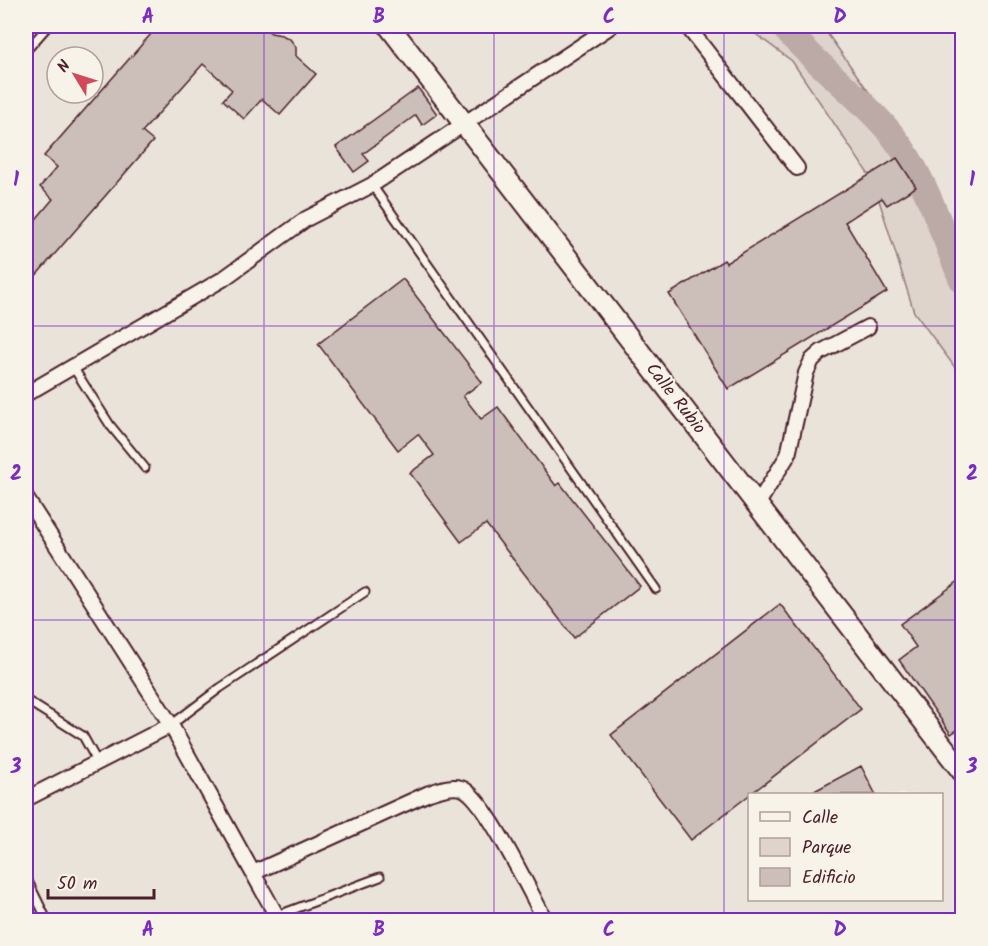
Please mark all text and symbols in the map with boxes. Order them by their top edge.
text: A [142,2,154,34]
text: B [373,2,385,34]
text: C [603,2,615,34]
text: D [833,2,847,34]
north arrow [45,45,105,105]
text: N [51,55,77,78]
text: 1 [13,165,19,197]
text: 1 [969,165,975,197]
street label: Calle Rubio [638,357,712,441]
text: 2 [10,459,22,491]
text: 2 [966,459,978,491]
text: 3 [10,752,22,784]
text: 3 [966,752,978,784]
legend [748,793,943,901]
text: Calle [802,804,838,833]
text: Parque [802,834,851,863]
scale bar [48,862,154,900]
text: Edificio [802,864,856,893]
text: 50 m [57,870,97,899]
text: A [142,915,154,946]
text: B [373,915,385,946]
text: C [603,915,615,946]
text: D [833,915,847,946]

